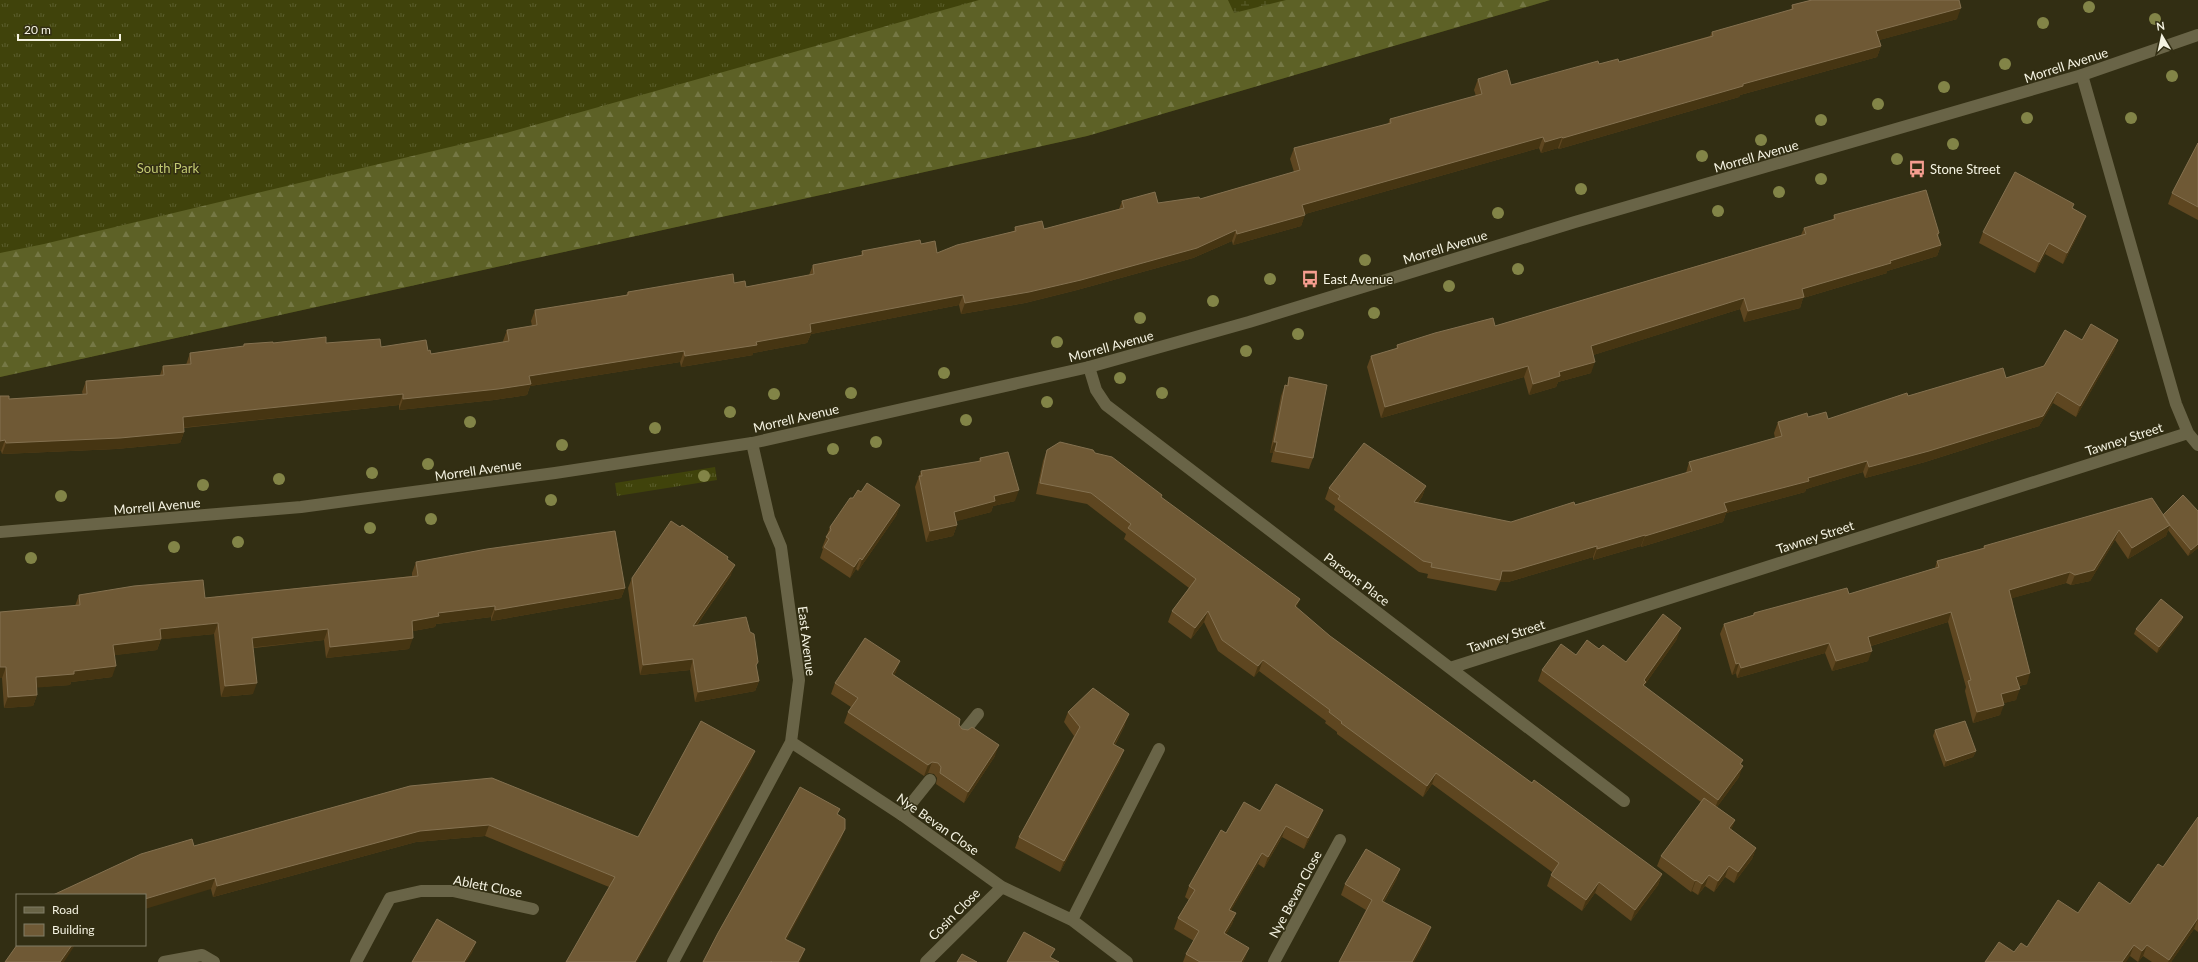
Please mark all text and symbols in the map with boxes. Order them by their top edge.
scale bar [18,16,120,42]
north arrow [2142,16,2182,56]
text: N [2155,19,2166,33]
text: 20 m [24,22,51,37]
street label: Morrell Avenue [2022,44,2110,86]
street label: Morrell Avenue [1712,136,1800,176]
bus stop icon: Stone Street [1907,159,1927,179]
park label: South Park [137,160,200,176]
place label: Stone Street [1930,161,2001,177]
street label: Morrell Avenue [1401,227,1489,267]
bus stop icon: East Avenue [1300,269,1320,289]
place label: East Avenue [1323,271,1393,287]
street label: Morrell Avenue [1067,327,1155,365]
street label: Morrell Avenue [752,400,840,436]
street label: Tawney Street [2083,419,2165,459]
street label: Morrell Avenue [434,456,523,484]
street label: Morrell Avenue [113,494,201,518]
street label: Tawney Street [1774,517,1856,557]
street label: Parsons Place [1321,549,1393,609]
street label: East Avenue [795,605,819,677]
street label: Tawney Street [1465,616,1547,656]
street label: Nye Bevan Close [894,790,982,858]
street label: Nye Bevan Close [1265,847,1325,940]
street label: Ablett Close [452,871,524,901]
street label: Cosin Close [925,885,983,943]
legend [16,894,146,946]
text: Road [52,902,79,917]
text: Building [52,922,95,937]

